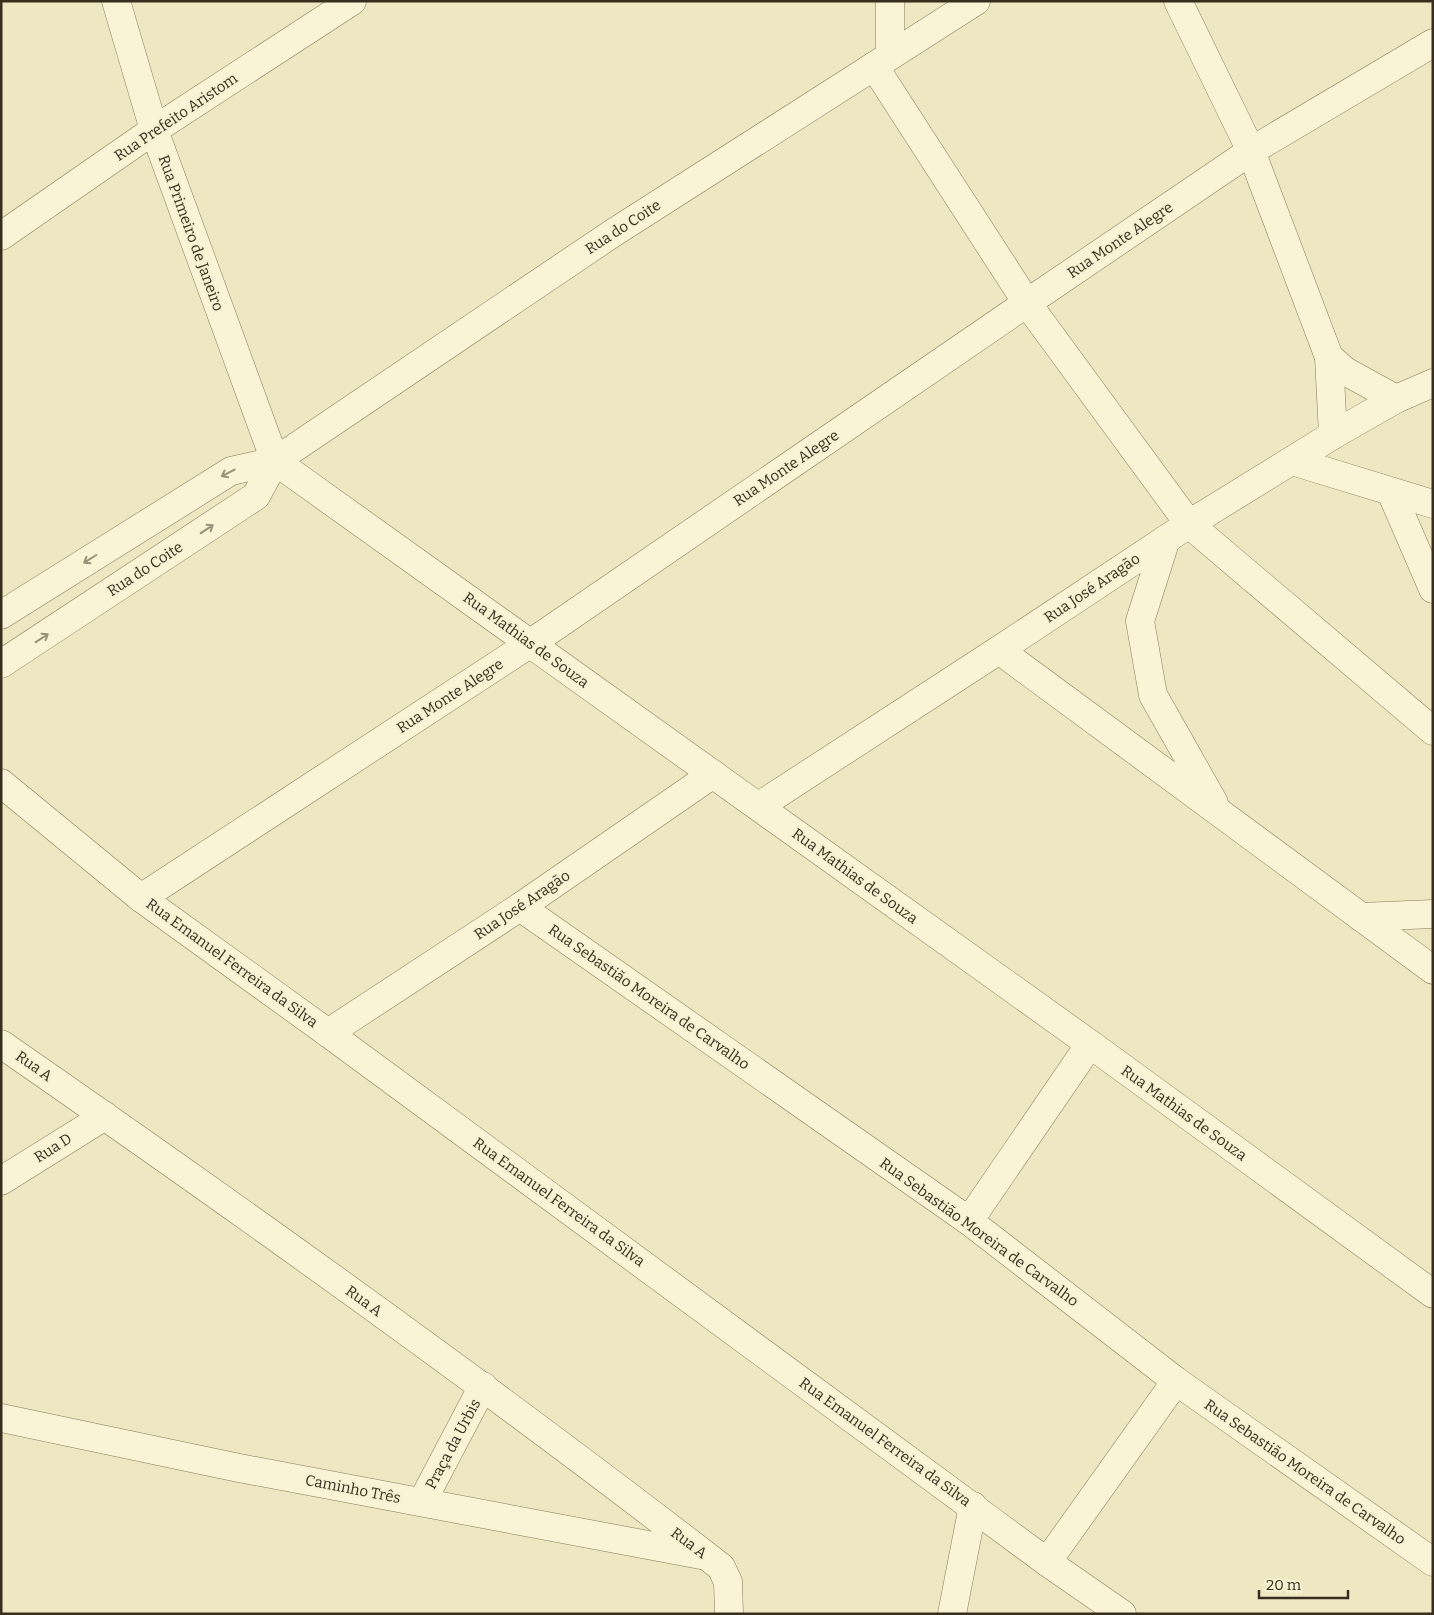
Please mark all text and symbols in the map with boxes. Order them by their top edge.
street label: Rua Prefeito Aristom [111,69,242,165]
street label: Rua Primeiro de Janeiro [154,153,228,313]
street label: Rua do Coite [582,196,664,258]
street label: Rua Monte Alegre [1064,198,1176,282]
street label: Rua Monte Alegre [730,426,842,510]
one-way arrow [221,469,236,479]
one-way arrow [200,524,214,534]
street label: Rua do Coite [104,538,186,600]
street label: Rua José Aragão [1041,549,1143,627]
one-way arrow [84,554,98,564]
street label: Rua Mathias de Souza [460,588,592,692]
one-way arrow [35,632,49,643]
street label: Rua Monte Alegre [393,655,507,737]
street label: Rua Mathias de Souza [789,824,921,928]
street label: Rua José Aragão [471,866,573,944]
street label: Rua Emanuel Ferreira da Silva [143,895,321,1031]
street label: Rua Sebastião Moreira de Carvalho [545,920,753,1074]
street label: Rua A [12,1047,56,1085]
street label: Rua Mathias de Souza [1118,1061,1250,1165]
street label: Rua D [31,1130,75,1166]
street label: Rua Emanuel Ferreira da Silva [470,1134,648,1270]
street label: Rua Sebastião Moreira de Carvalho [876,1154,1082,1310]
street label: Rua A [342,1282,386,1320]
street label: Rua Emanuel Ferreira da Silva [796,1374,974,1510]
street label: Rua Sebastião Moreira de Carvalho [1201,1395,1409,1549]
street label: Praça da Urbis [422,1396,484,1492]
street label: Caminho Três [304,1471,402,1507]
street label: Rua A [667,1524,711,1563]
scale bar [1259,1568,1348,1600]
text: 20 m [1266,1576,1302,1594]

